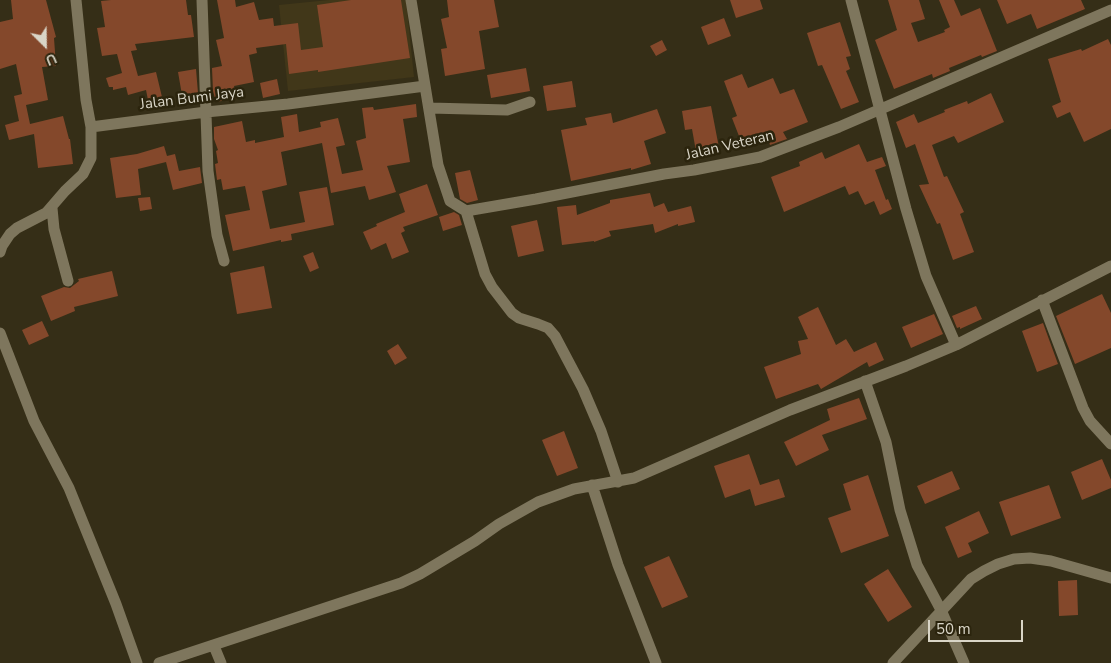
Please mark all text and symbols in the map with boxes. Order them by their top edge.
north arrow [20,20,70,70]
text: U [43,49,60,70]
street label: Jalan Bumi Jaya [139,84,245,114]
street label: Jalan Veteran [684,127,776,165]
scale bar [931,610,1026,642]
text: 50 m [936,619,971,639]

